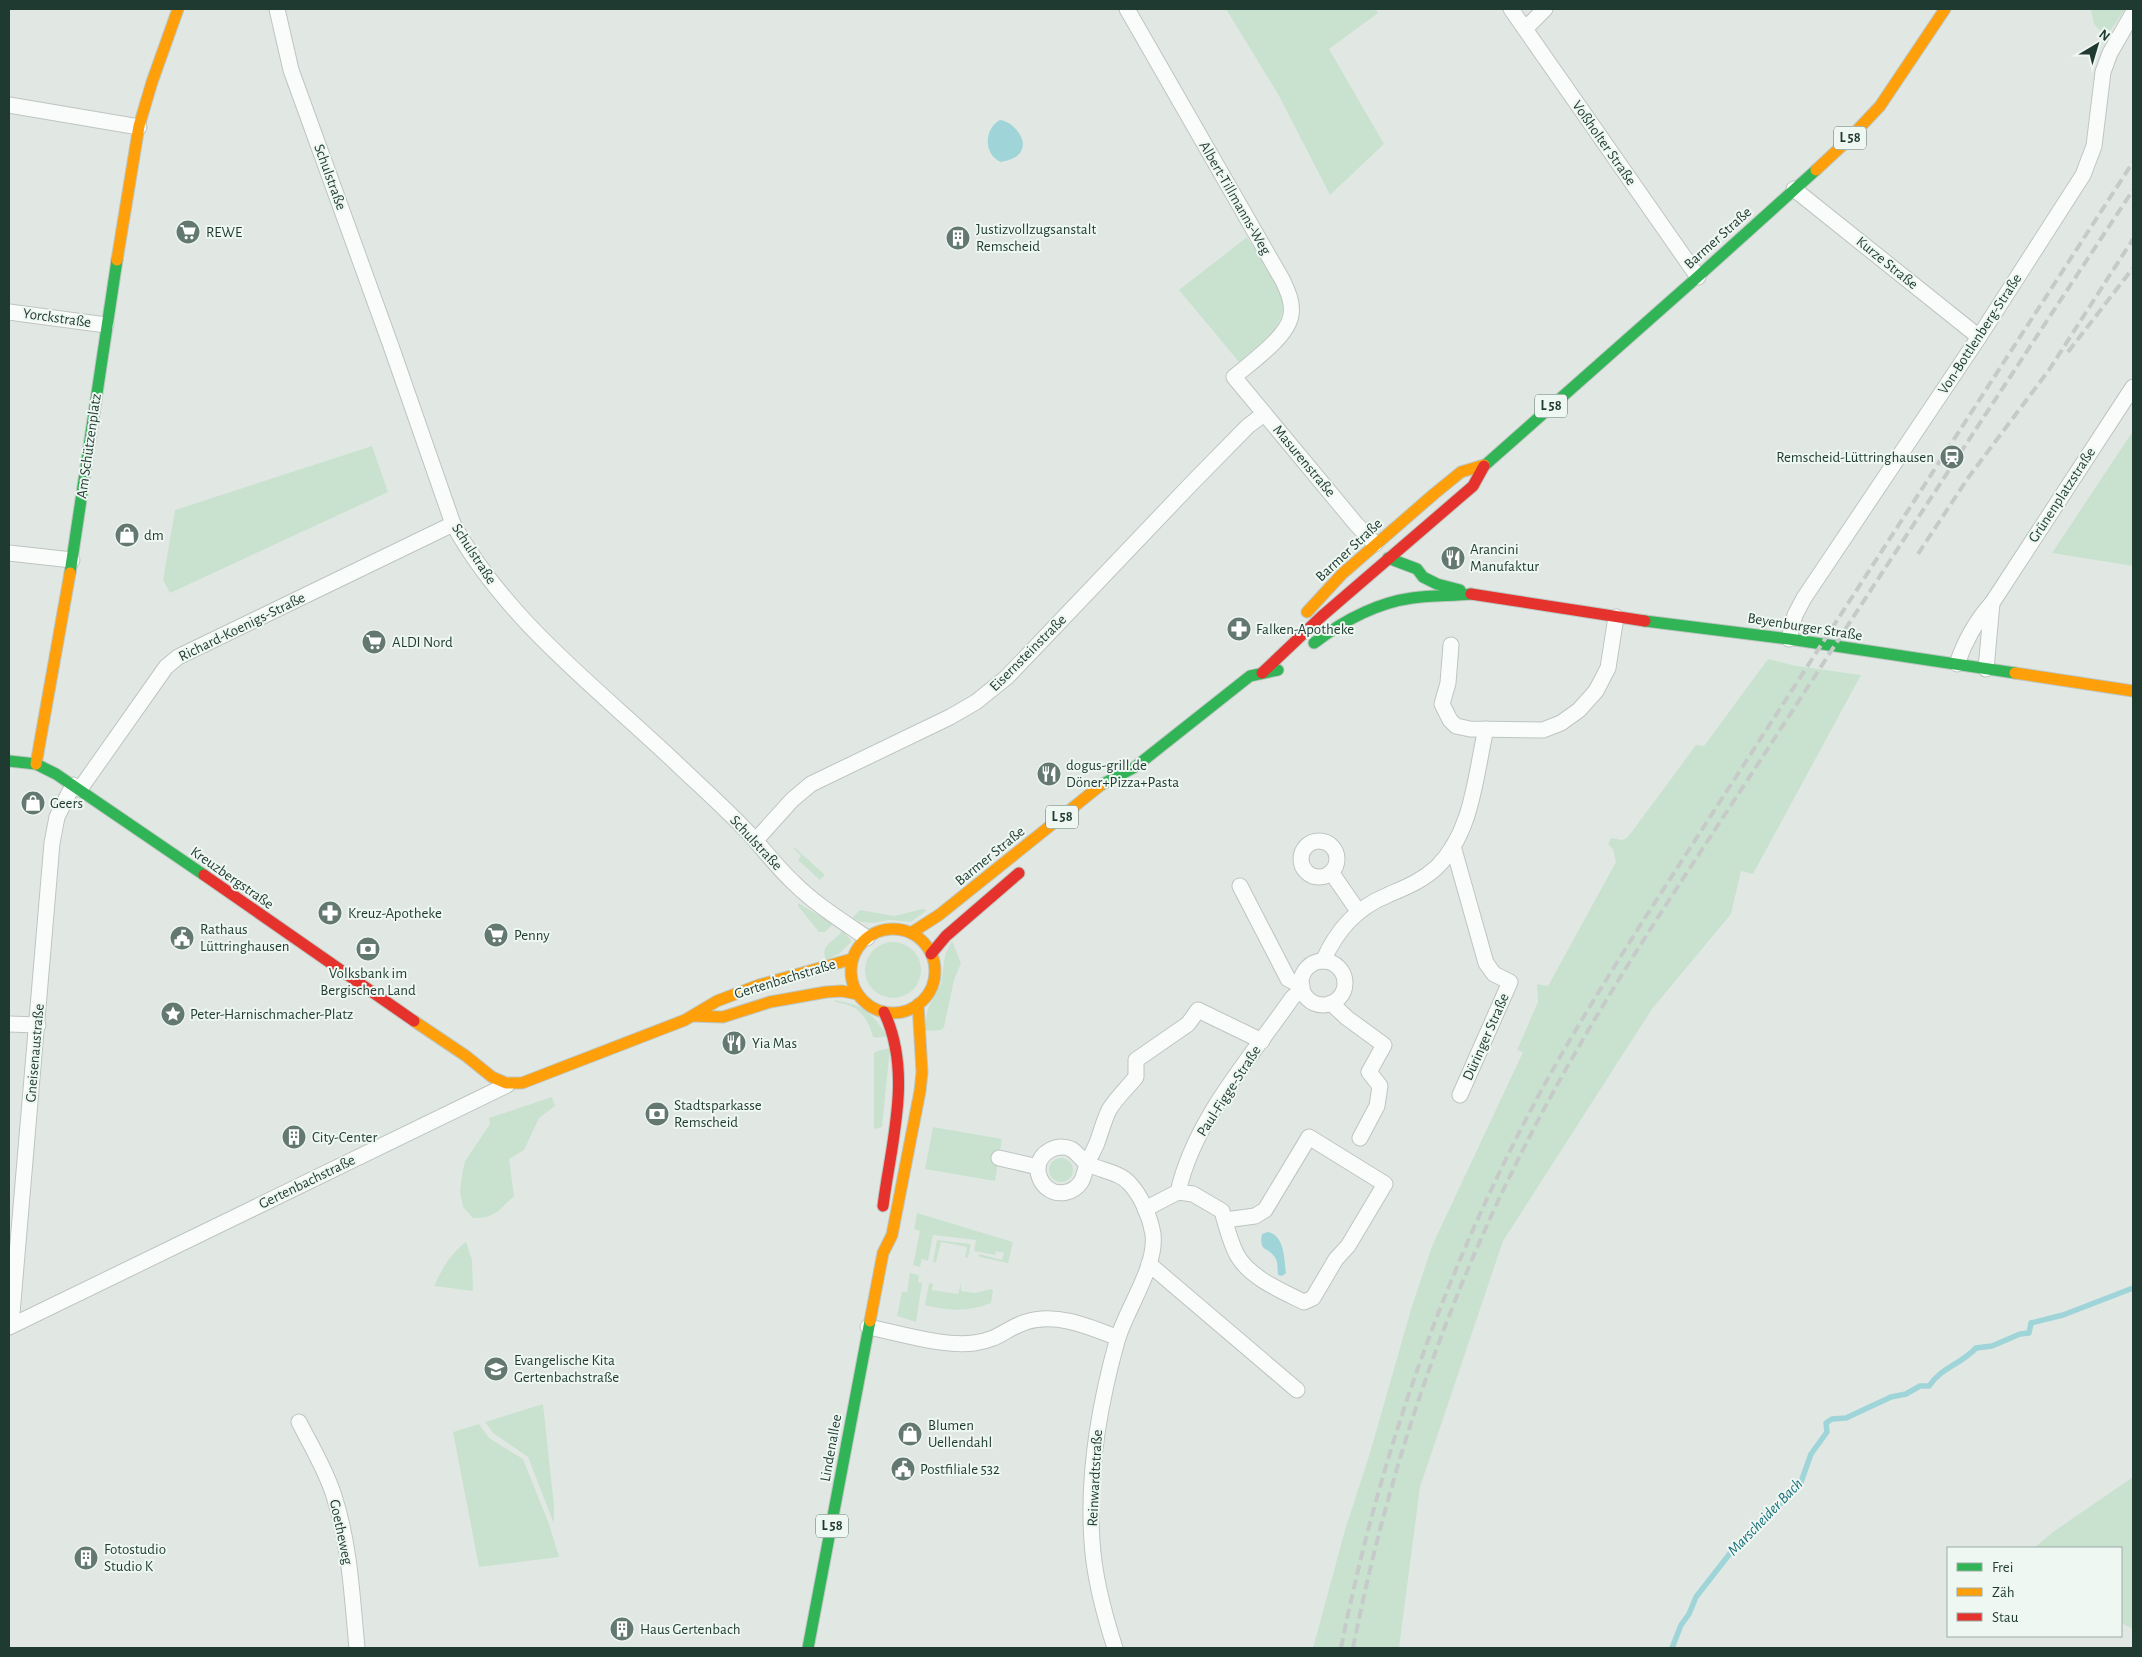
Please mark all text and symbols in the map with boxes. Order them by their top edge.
north arrow [2072,20,2122,70]
text: N [2096,27,2113,44]
street label: Voßholter Straße [1569,98,1639,188]
road number: L 58 [1834,126,1866,150]
street label: Albert-Tillmanns-Weg [1196,139,1274,258]
street label: Schulstraße [311,142,349,212]
street label: Barmer Straße [1682,204,1755,272]
supermarket icon: REWE [175,219,201,245]
place label: Justizvollzugsanstalt Remscheid [976,222,1096,254]
place label: REWE [206,225,242,240]
building icon: Justizvollzugsanstalt Remscheid [945,225,971,251]
street label: Kurze Straße [1853,234,1921,292]
street label: Von-Bottlenberg-Straße [1936,271,2025,397]
street label: Yorckstraße [22,306,92,330]
street label: Am Schützenplatz [74,393,104,499]
road number: L 58 [1535,394,1567,418]
street label: Masurenstraße [1270,422,1338,500]
station icon: Remscheid-Lüttringhausen [1939,444,1965,470]
street label: Grünenplatzstraße [2026,445,2098,545]
place label: Remscheid-Lüttringhausen [1776,450,1934,465]
street label: Barmer Straße [1313,516,1385,584]
street label: Schulstraße [449,521,499,587]
shop icon: dm [114,522,140,548]
place label: dm [144,528,164,543]
place label: Arancini Manufaktur [1470,542,1539,574]
restaurant icon: Arancini Manufaktur [1440,545,1466,571]
street label: Richard-Koenigs-Straße [176,590,308,664]
street label: Beyenburger Straße [1747,611,1864,643]
street label: Eisernsteinstraße [987,612,1069,694]
pharmacy icon: Falken-Apotheke [1226,616,1252,642]
place label: Falken-Apotheke [1256,622,1354,637]
supermarket icon: ALDI Nord [361,629,387,655]
place label: ALDI Nord [392,635,453,650]
place label: dogus-grill.de Döner+Pizza+Pasta [1066,758,1179,790]
restaurant icon: dogus-grill.de Döner+Pizza+Pasta [1036,761,1062,787]
shop icon: Geers [20,790,46,816]
place label: Geers [50,796,83,811]
road number: L 58 [1046,806,1078,829]
street label: Schulstraße [727,813,785,873]
street label: Barmer Straße [952,823,1028,888]
street label: Kreuzbergstraße [188,844,276,912]
pharmacy icon: Kreuz-Apotheke [317,900,343,926]
place label: Kreuz-Apotheke [348,906,442,921]
place label: Rathaus Lüttringhausen [200,922,290,954]
supermarket icon: Penny [483,922,509,948]
public building icon: Rathaus Lüttringhausen [169,925,195,951]
place label: Penny [514,928,550,943]
bank icon: Volksbank im Bergischen Land [355,936,381,962]
street label: Gertenbachstraße [733,956,838,1002]
place label: Volksbank im Bergischen Land [320,966,416,998]
street label: Düringer Straße [1460,991,1512,1083]
place icon: Peter-Harnischmacher-Platz [160,1001,186,1027]
street label: Gneisenaustraße [23,1003,47,1103]
place label: Peter-Harnischmacher-Platz [190,1007,353,1022]
restaurant icon: Yia Mas [721,1030,747,1056]
place label: Yia Mas [752,1036,797,1051]
street label: Paul-Figge-Straße [1194,1043,1264,1139]
place label: Stadtsparkasse Remscheid [674,1098,762,1130]
bank icon: Stadtsparkasse Remscheid [644,1101,670,1127]
building icon: City-Center [281,1124,307,1150]
place label: City-Center [312,1130,377,1145]
street label: Gertenbachstraße [256,1152,358,1212]
place label: Evangelische Kita Gertenbachstraße [514,1353,619,1385]
school or university icon: Evangelische Kita Gertenbachstraße [483,1356,509,1382]
street label: Lindenallee [818,1413,844,1483]
place label: Blumen Uellendahl [928,1418,992,1450]
shop icon: Blumen Uellendahl [897,1421,923,1447]
street label: Reinwardtstraße [1085,1429,1105,1527]
public building icon: Postfiliale 532 [890,1456,916,1482]
place label: Postfiliale 532 [920,1462,1000,1477]
water label: Marscheider Bach [1724,1475,1806,1559]
street label: Goetheweg [327,1498,355,1567]
road number: L 58 [816,1514,848,1538]
place label: Fotostudio Studio K [104,1542,166,1574]
building icon: Fotostudio Studio K [73,1545,99,1571]
legend [1947,1547,2122,1637]
text: Frei [1992,1560,2013,1575]
text: Zäh [1992,1585,2015,1600]
text: Stau [1992,1610,2019,1625]
building icon: Haus Gertenbach [609,1616,635,1642]
place label: Haus Gertenbach [640,1622,740,1637]

